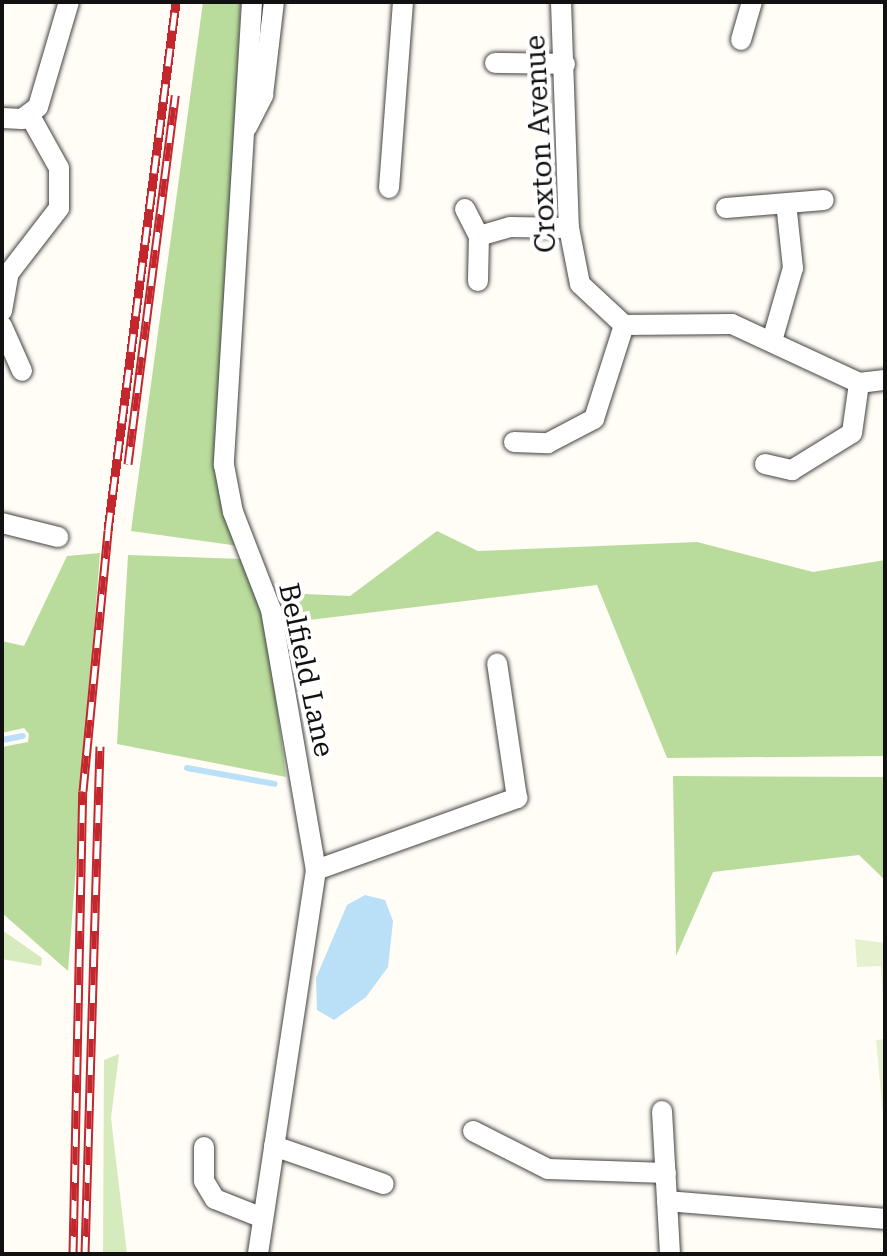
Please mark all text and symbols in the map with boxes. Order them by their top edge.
street label: Croxton Avenue [519,34,563,254]
street label: Belfield Lane [271,580,341,760]

